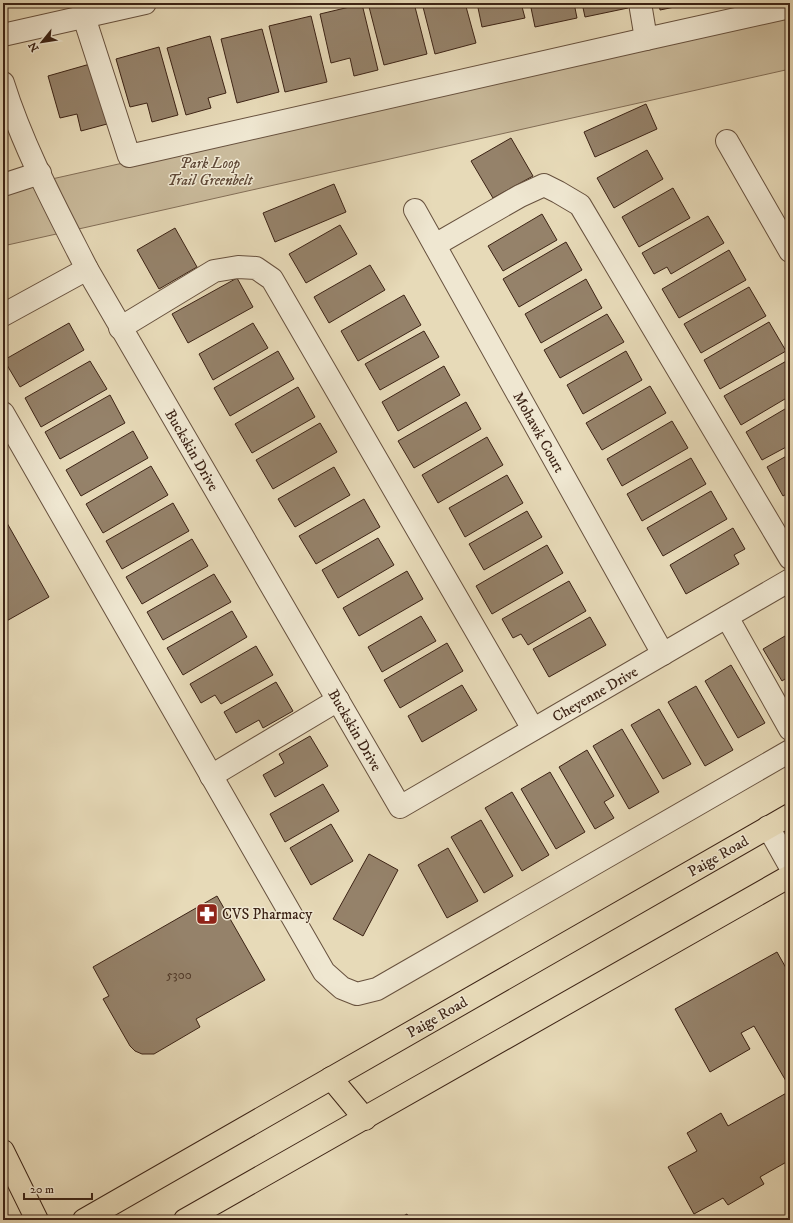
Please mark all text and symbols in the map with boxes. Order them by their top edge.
north arrow [22,22,62,62]
text: N [26,39,43,54]
park label: Park Loop Trail Greenbelt [168,154,254,190]
street label: Mohawk Court [508,388,569,476]
street label: Buckskin Drive [160,406,223,495]
street label: Cheyenne Drive [549,662,641,727]
street label: Buckskin Drive [323,686,386,775]
street label: Paige Road [685,831,752,881]
pharmacy icon: CVS Pharmacy [194,901,220,927]
place label: CVS Pharmacy [222,905,313,924]
house number: 5300 [166,967,192,983]
street label: Paige Road [404,992,471,1042]
scale bar [24,1175,92,1201]
text: 20 m [30,1182,54,1197]

